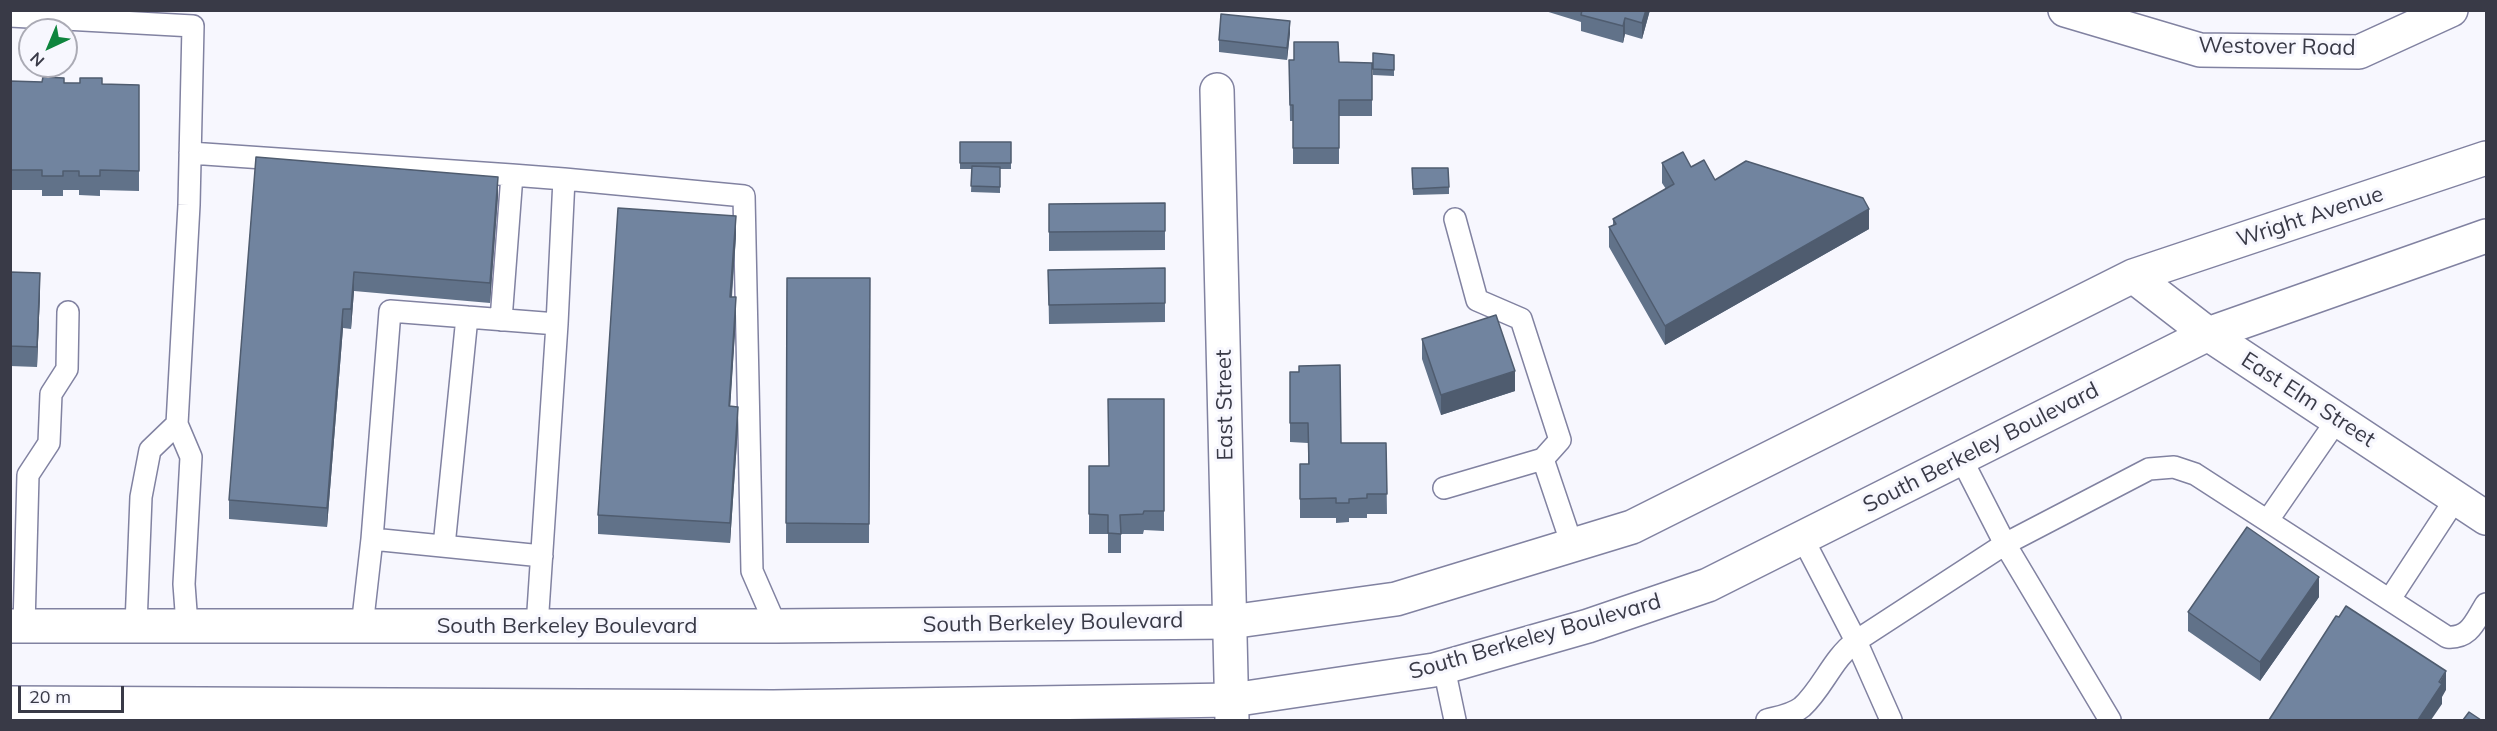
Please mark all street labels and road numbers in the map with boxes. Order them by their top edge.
street label: Westover Road [2198,32,2356,62]
street label: Wright Avenue [2233,181,2387,253]
street label: East Elm Street [2236,347,2380,453]
street label: East Street [1211,349,1239,461]
street label: South Berkeley Boulevard [1859,377,2103,519]
street label: South Berkeley Boulevard [1406,588,1664,686]
street label: South Berkeley Boulevard [922,608,1184,638]
street label: South Berkeley Boulevard [437,613,697,639]

